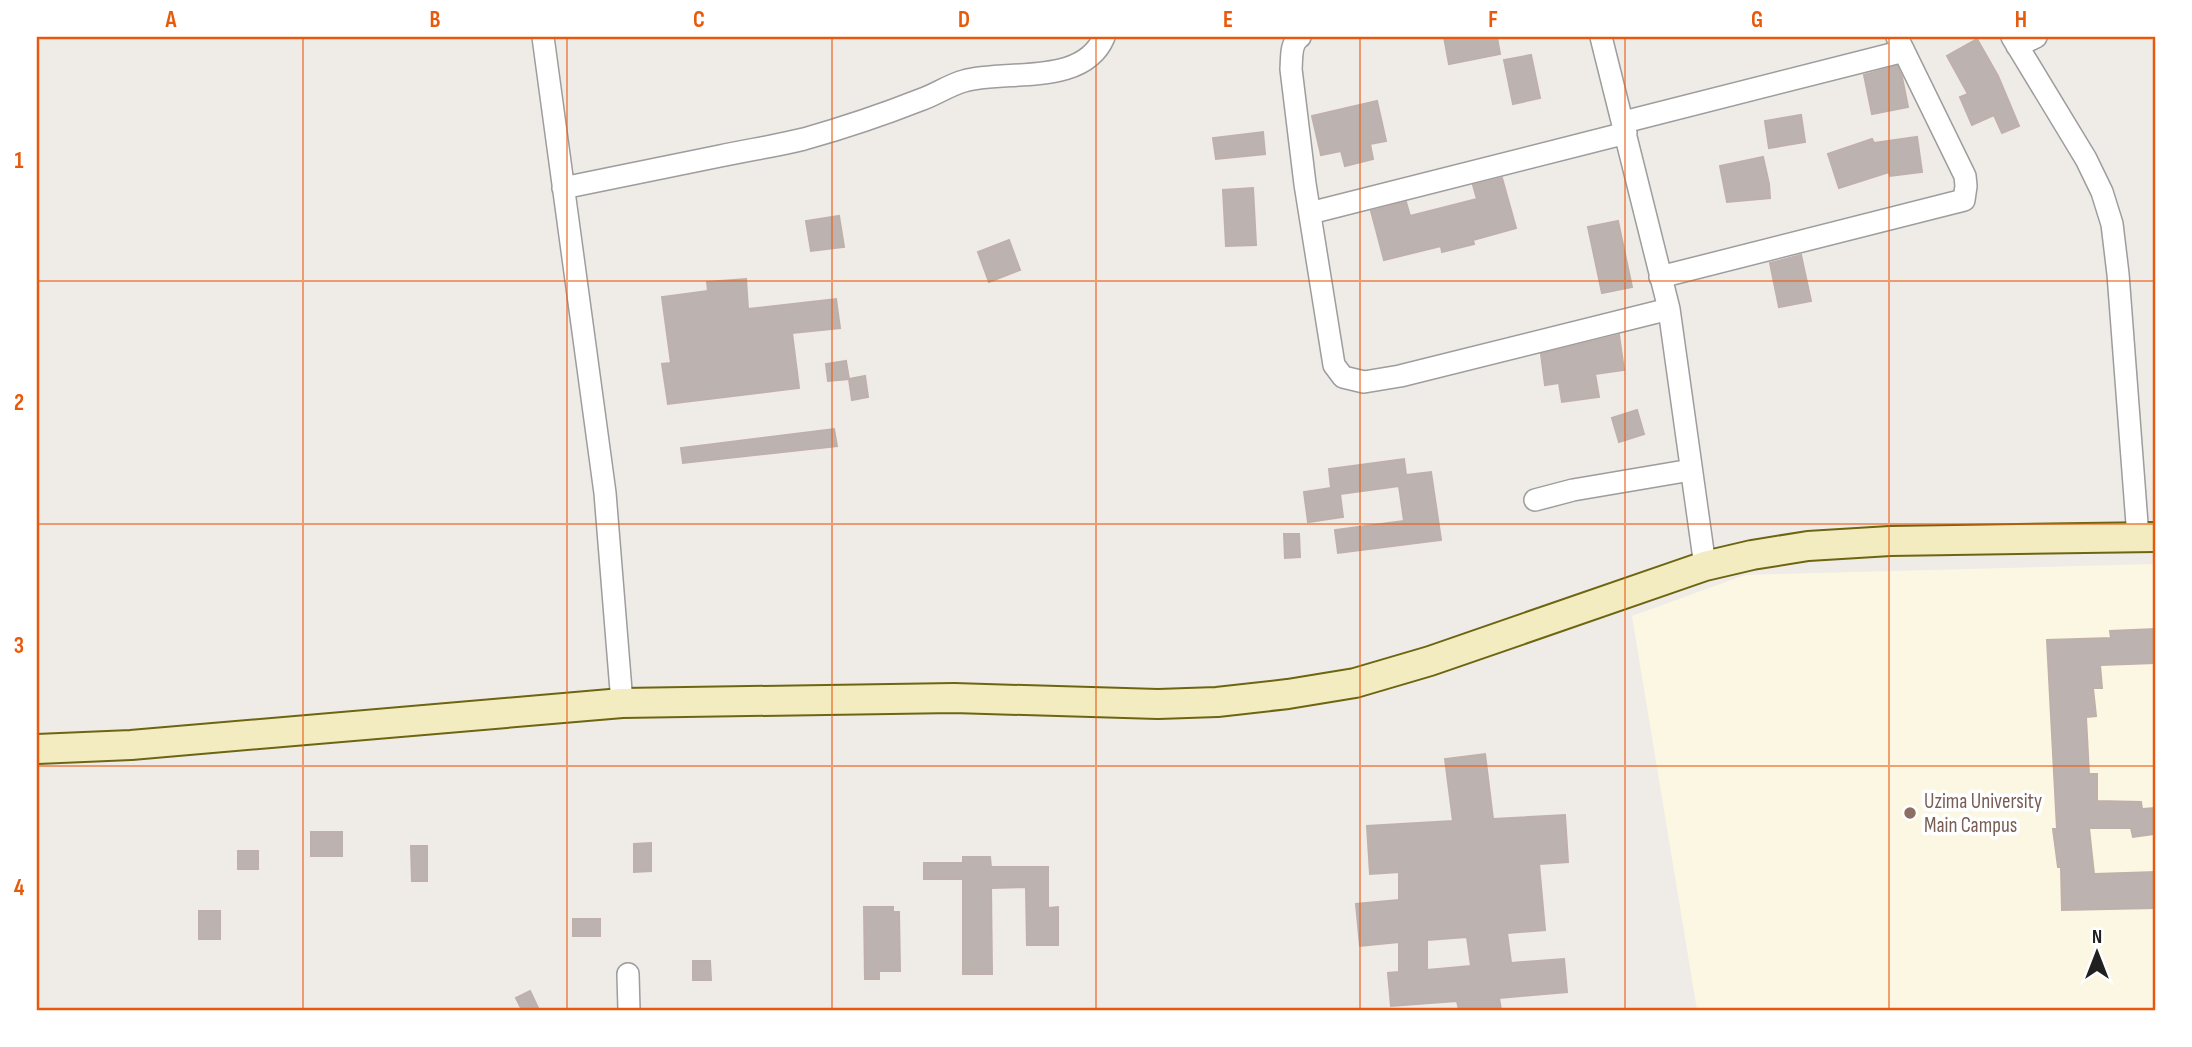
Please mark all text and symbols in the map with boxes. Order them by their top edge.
text: A [165,6,178,34]
text: B [430,6,441,34]
text: C [693,6,705,34]
text: D [958,6,970,34]
text: E [1223,6,1233,34]
text: F [1488,6,1498,34]
text: G [1751,6,1763,34]
text: H [2015,6,2027,34]
text: 1 [14,147,24,175]
text: 2 [14,389,24,417]
text: 3 [14,632,24,660]
place label: Uzima University Main Campus [1924,789,2042,838]
marker: Uzima University Main Campus [1902,805,1918,821]
text: 4 [14,874,25,902]
north arrow [2062,918,2132,988]
text: N [2092,926,2102,949]

